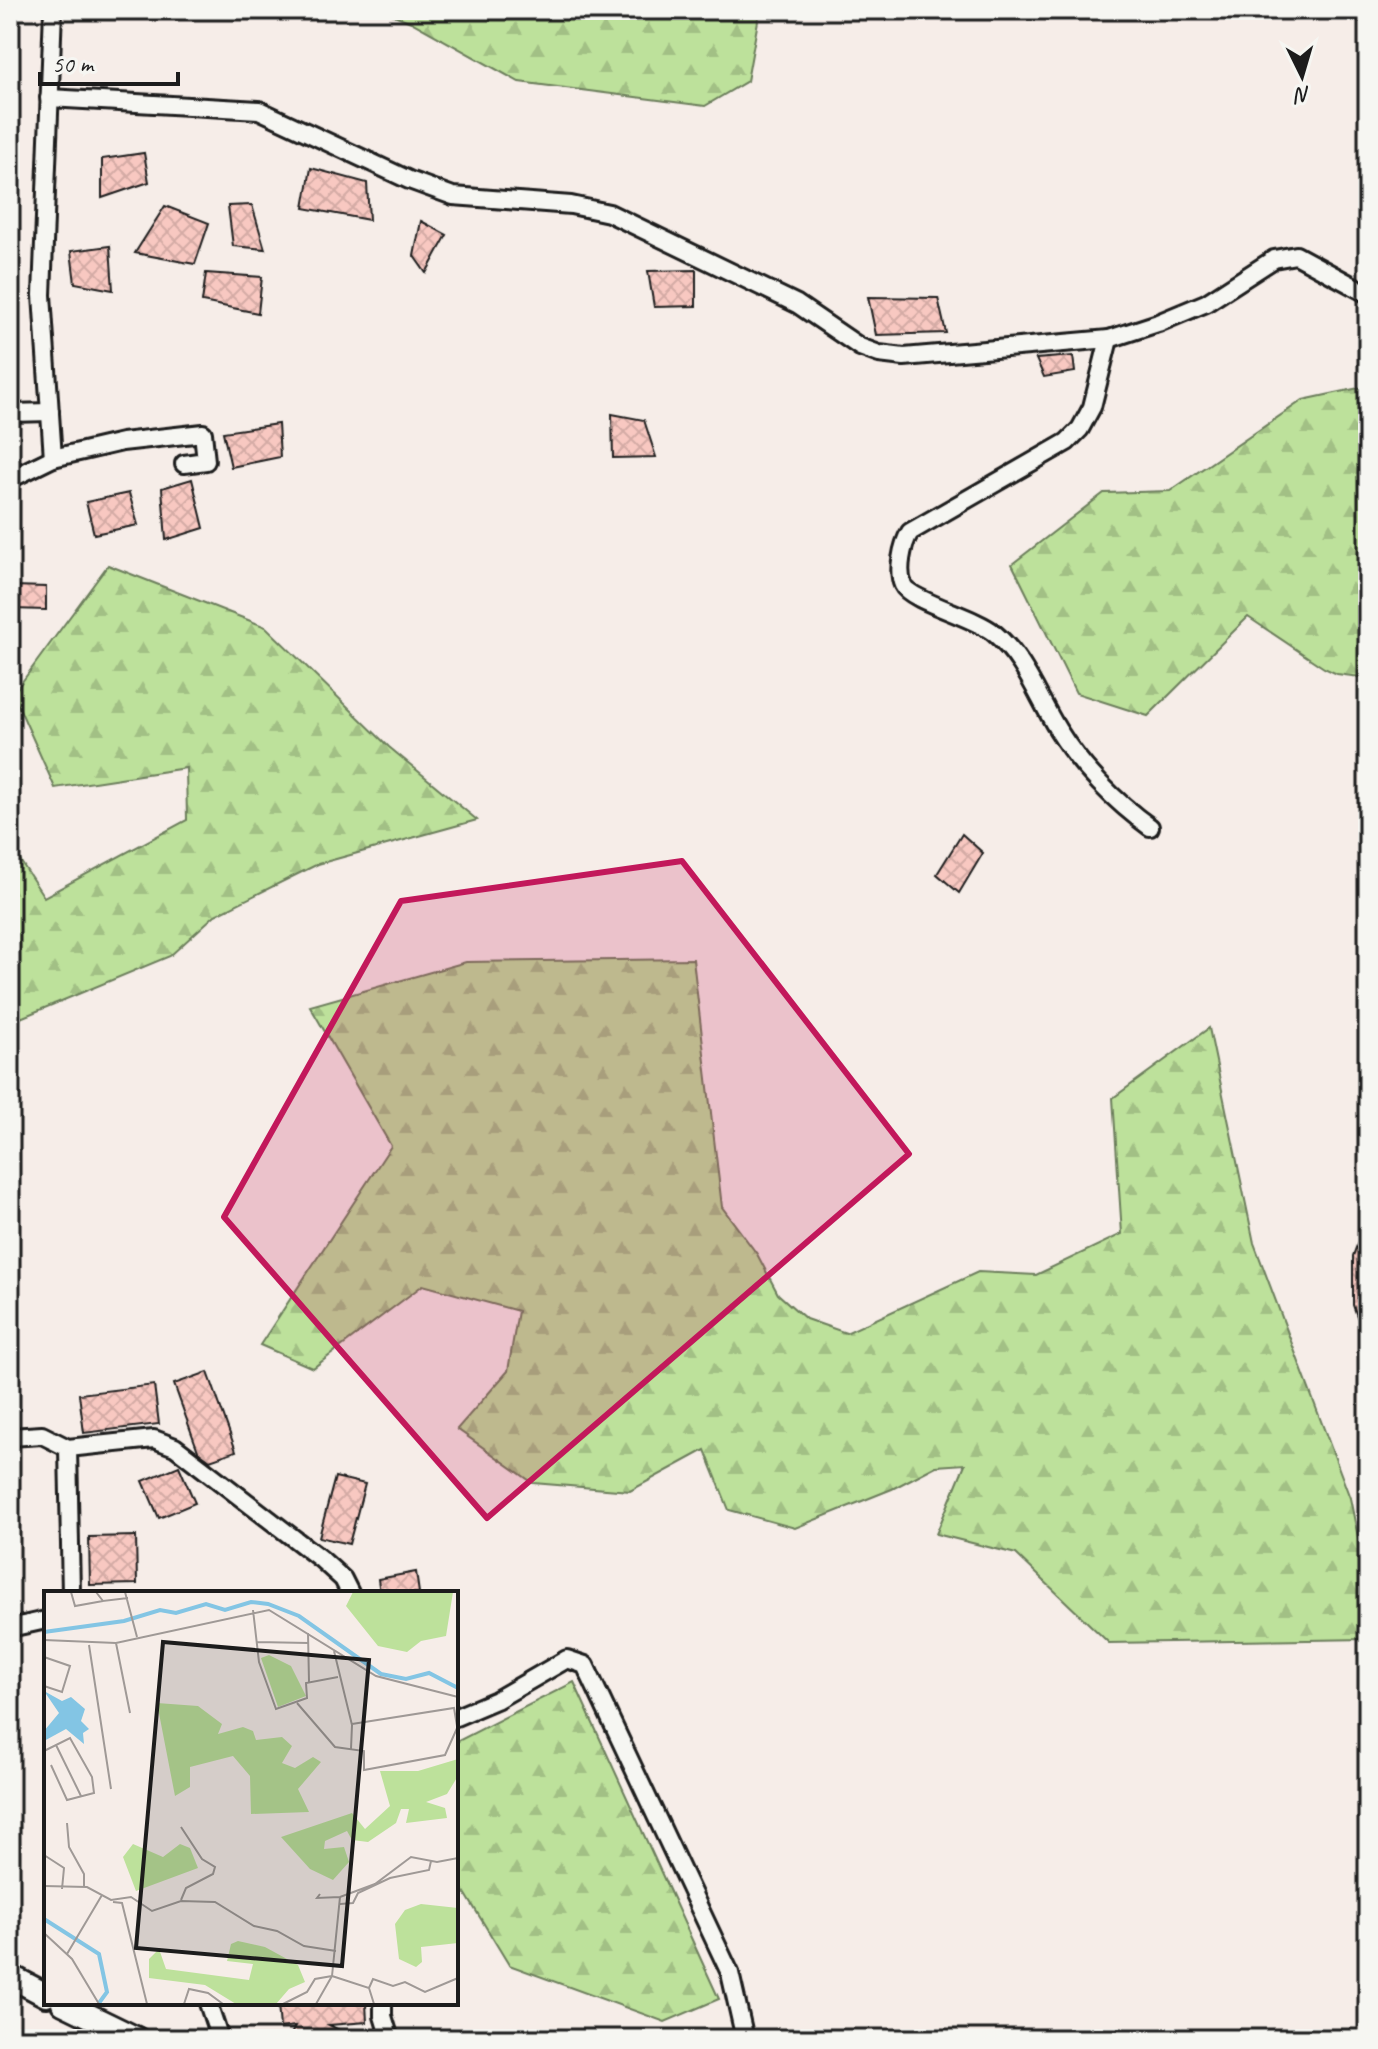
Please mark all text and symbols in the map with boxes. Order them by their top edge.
scale bar [40,36,178,86]
north arrow [1262,36,1342,116]
text: 50 m [52,49,95,79]
text: N [1292,80,1312,110]
inset map [44,1591,458,2005]

